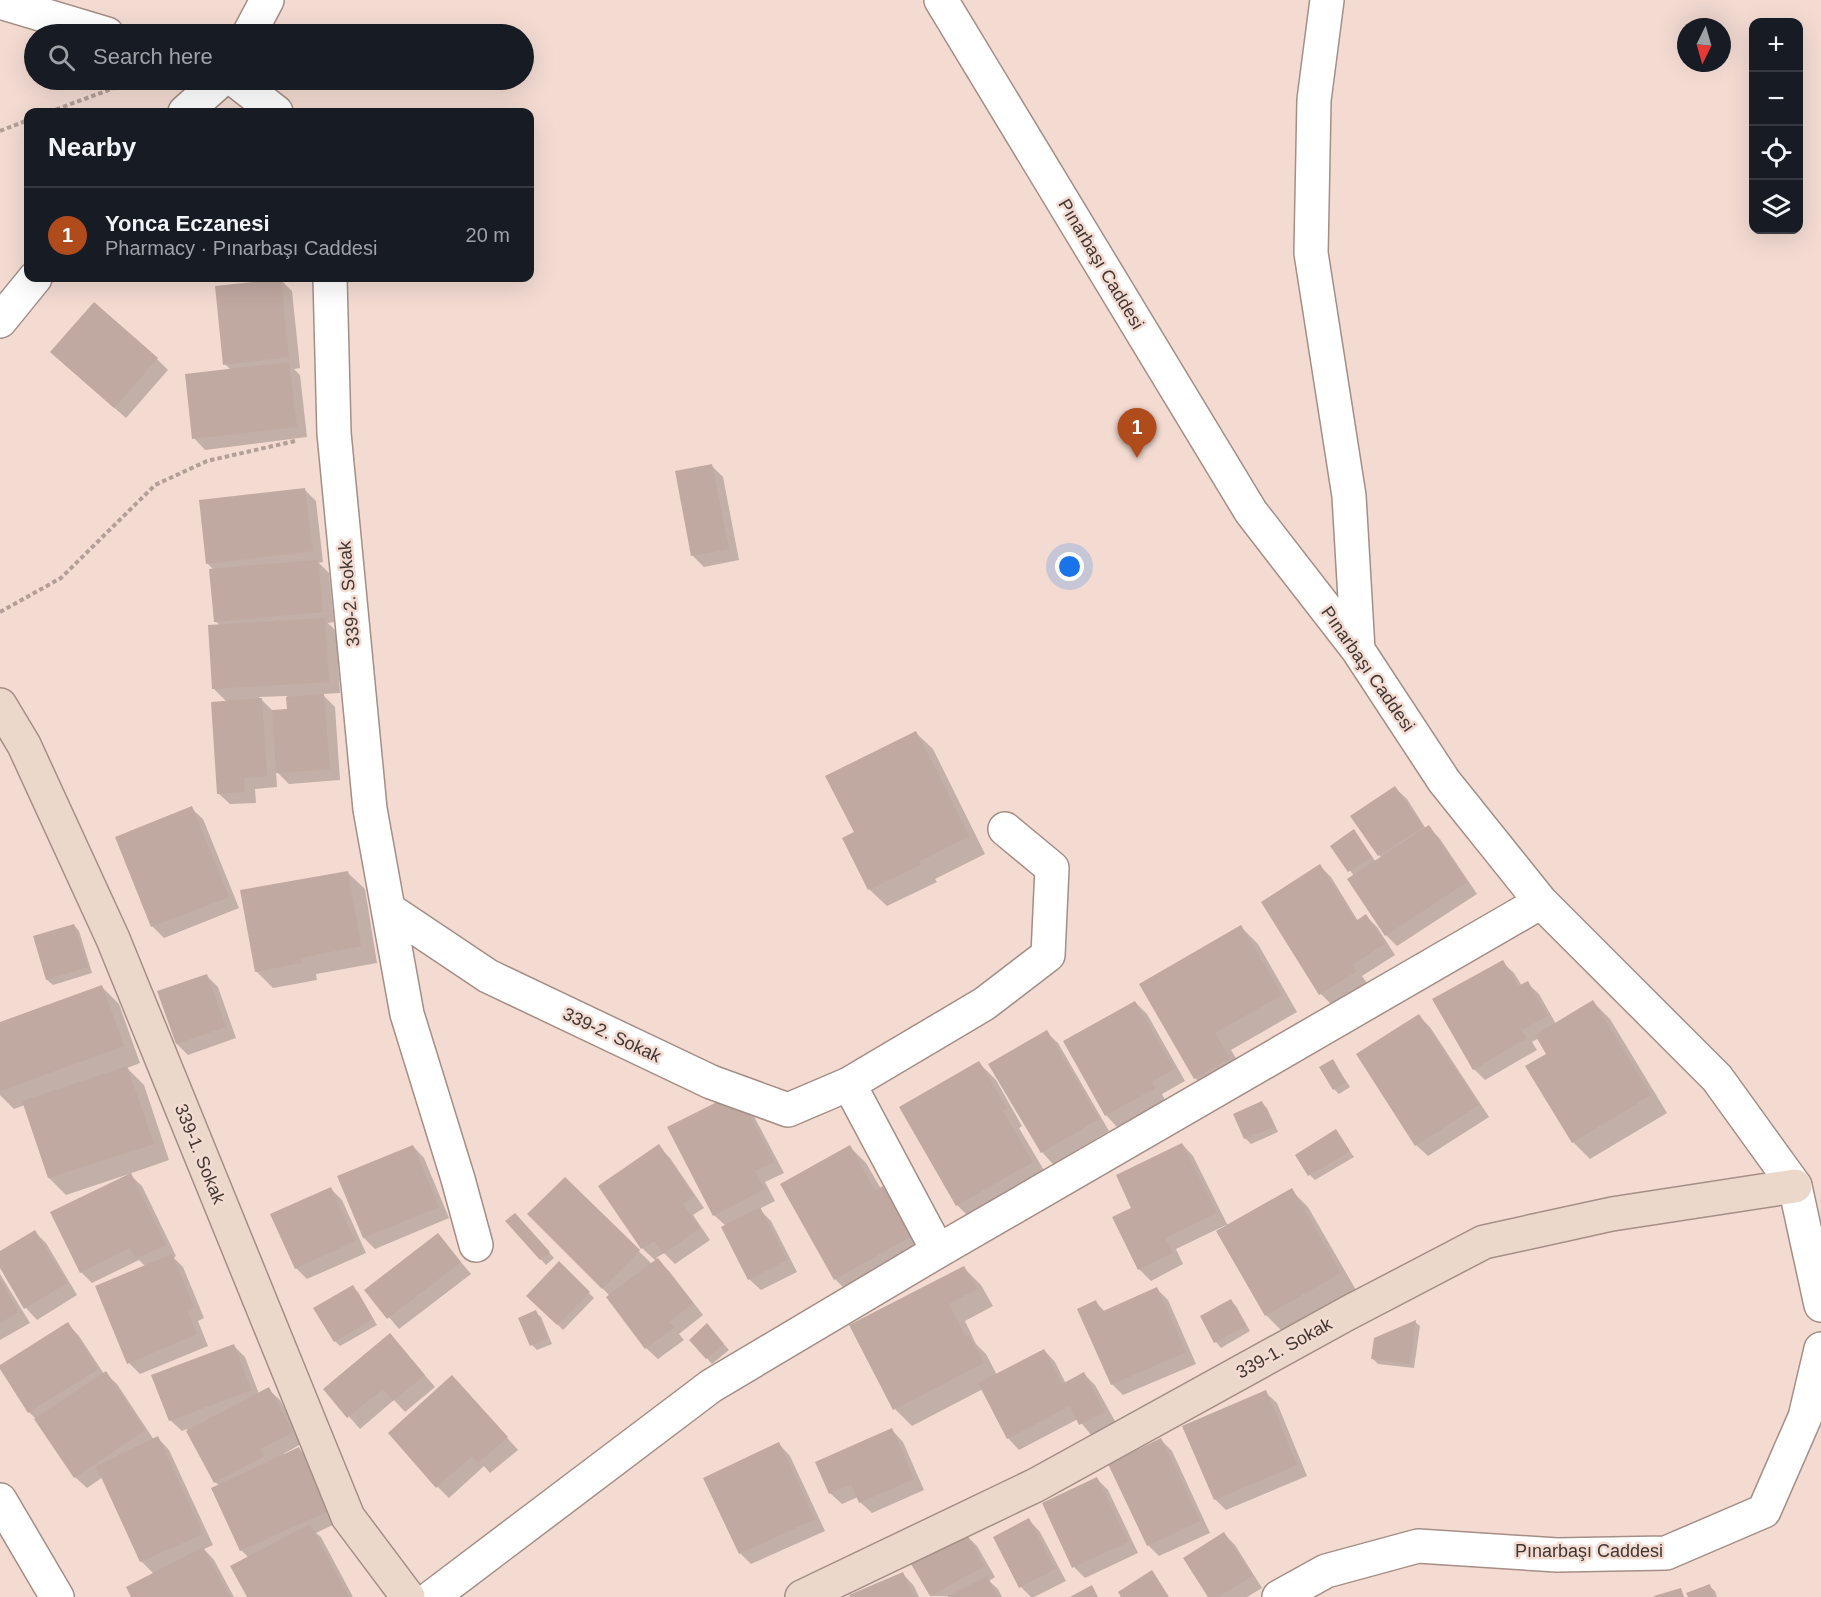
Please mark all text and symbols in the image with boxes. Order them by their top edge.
north arrow [1677,18,1731,72]
map controls [1749,18,1803,234]
button: + [1749,18,1803,72]
search box [24,24,534,90]
icon: search [45,41,78,74]
text: Search here [93,44,213,69]
button: − [1749,72,1803,126]
button: locate [1749,126,1803,180]
text: Nearby [48,132,136,162]
button: layers [1749,180,1803,234]
street label: Pınarbaşı Caddesi [1054,195,1148,333]
text: Yonca Eczanesi [105,211,270,236]
text: 1 [62,224,73,246]
text: 20 m [466,224,510,246]
text: Pharmacy · Pınarbaşı Caddesi [105,237,377,259]
pin: 1 [1118,408,1156,458]
street label: 339-2. Sokak [334,539,364,648]
your location [1055,552,1084,581]
street label: Pınarbaşı Caddesi [1317,603,1419,735]
street label: 339-2. Sokak [560,1004,665,1067]
street label: 339-1. Sokak [171,1101,230,1208]
street label: 339-1. Sokak [1233,1313,1336,1382]
street label: Pınarbaşı Caddesi [1515,1541,1663,1561]

